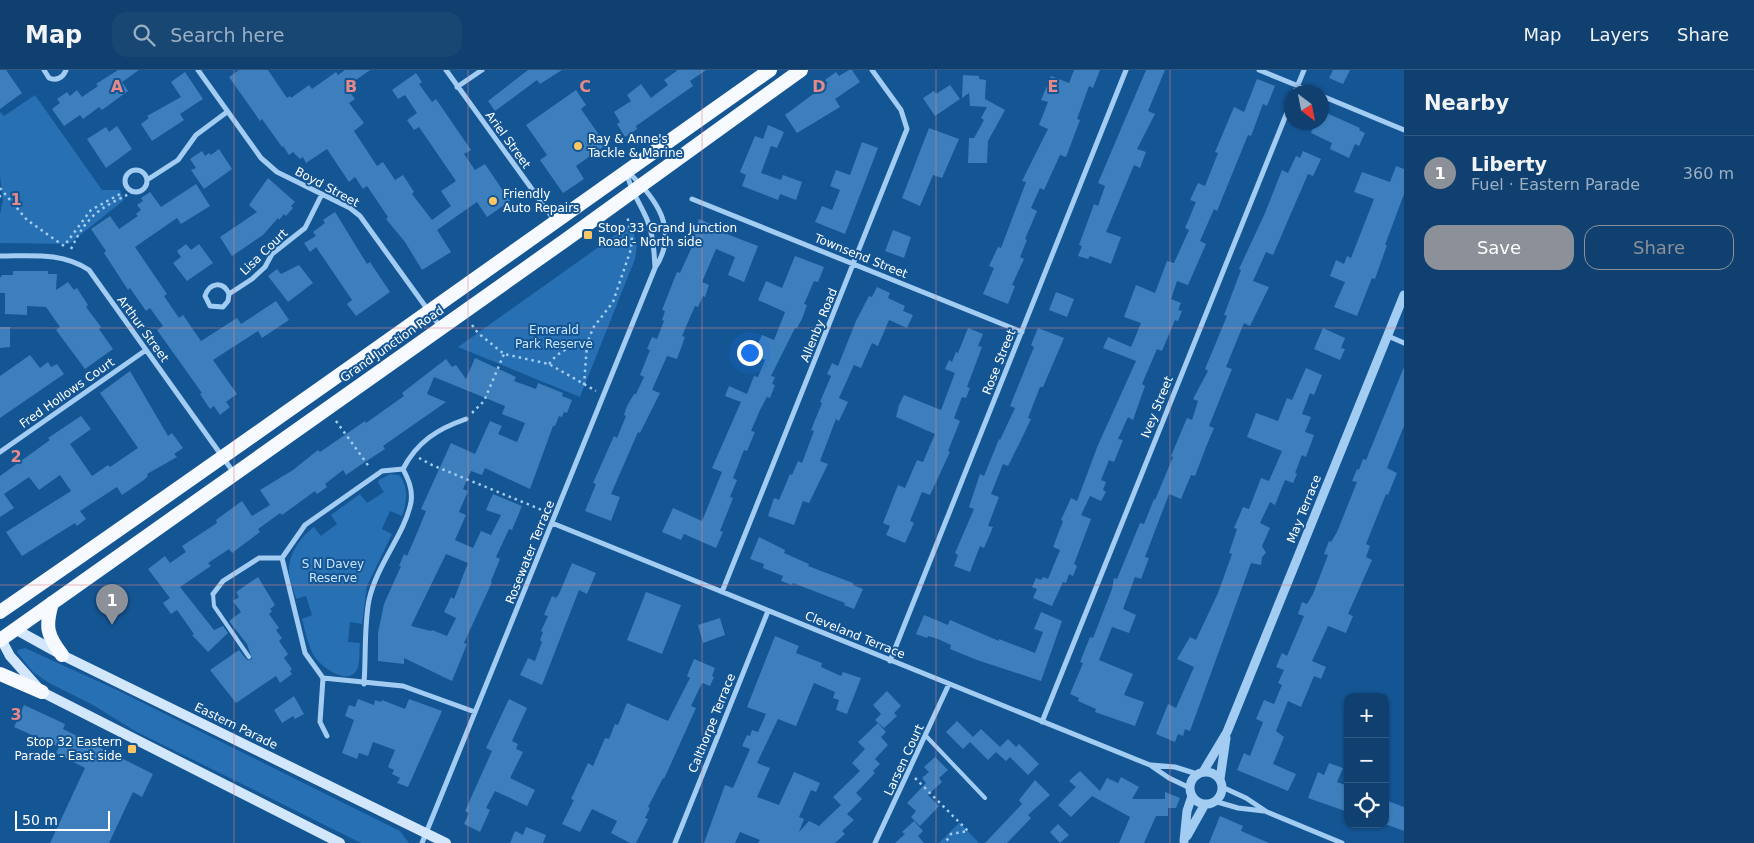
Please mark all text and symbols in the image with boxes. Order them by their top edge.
search box [112,12,462,57]
text: Map [25,21,82,49]
icon: search [130,21,158,49]
text: Search here [170,24,284,46]
text: Map [1523,24,1561,45]
text: Layers [1589,24,1649,45]
text: Share [1677,24,1729,45]
text: A [111,77,124,96]
text: B [345,77,357,96]
text: C [579,77,591,96]
text: D [812,77,826,96]
text: E [1048,77,1058,96]
north arrow [1284,85,1329,130]
text: Nearby [1424,91,1509,115]
street label: Ariel Street [483,109,534,172]
place label: Ray & Anne's Tackle & Marine [587,132,683,160]
marker: Ray & Anne's Tackle & Marine [572,140,584,152]
text: Liberty [1471,153,1547,175]
street label: Boyd Street [293,164,362,210]
text: 1 [1434,164,1446,183]
text: 360 m [1683,164,1734,183]
text: Fuel · Eastern Parade [1471,175,1640,194]
place label: Friendly Auto Repairs [503,187,579,215]
text: 1 [10,190,22,209]
marker: Friendly Auto Repairs [487,195,499,207]
place label: Stop 33 Grand Junction Road - North side [598,221,737,249]
button: Save [1424,225,1574,270]
button: Share [1584,225,1734,270]
street label: Lisa Court [237,226,291,278]
marker: Stop 33 Grand Junction Road - North side [582,229,594,241]
street label: Townsend Street [811,231,910,281]
street label: Allenby Road [798,286,840,364]
street label: Arthur Street [114,293,172,365]
street label: Grand Junction Road [338,303,446,385]
park label: Emerald Park Reserve [515,323,593,351]
street label: Rose Street [980,327,1019,397]
your location [737,340,763,366]
street label: Fred Hollows Court [17,355,117,431]
street label: Ivey Street [1138,374,1176,440]
text: 2 [10,447,22,466]
street label: May Terrace [1284,473,1324,545]
street label: Rosewater Terrace [503,498,557,606]
park label: S N Davey Reserve [302,557,364,585]
pin: 1 [96,584,128,625]
street label: Cleveland Terrace [803,608,907,662]
street label: Calthorpe Terrace [686,671,738,775]
map controls [1344,693,1389,828]
button: + [1344,693,1389,738]
street label: Eastern Parade [192,700,280,752]
text: 3 [10,705,22,724]
street label: Larsen Court [881,722,927,798]
place label: Stop 32 Eastern Parade - East side [14,735,122,763]
button: − [1344,738,1389,783]
marker: Stop 32 Eastern Parade - East side [126,743,138,755]
button: locate [1344,783,1389,828]
scale bar [15,808,110,831]
text: 50 m [22,812,58,828]

